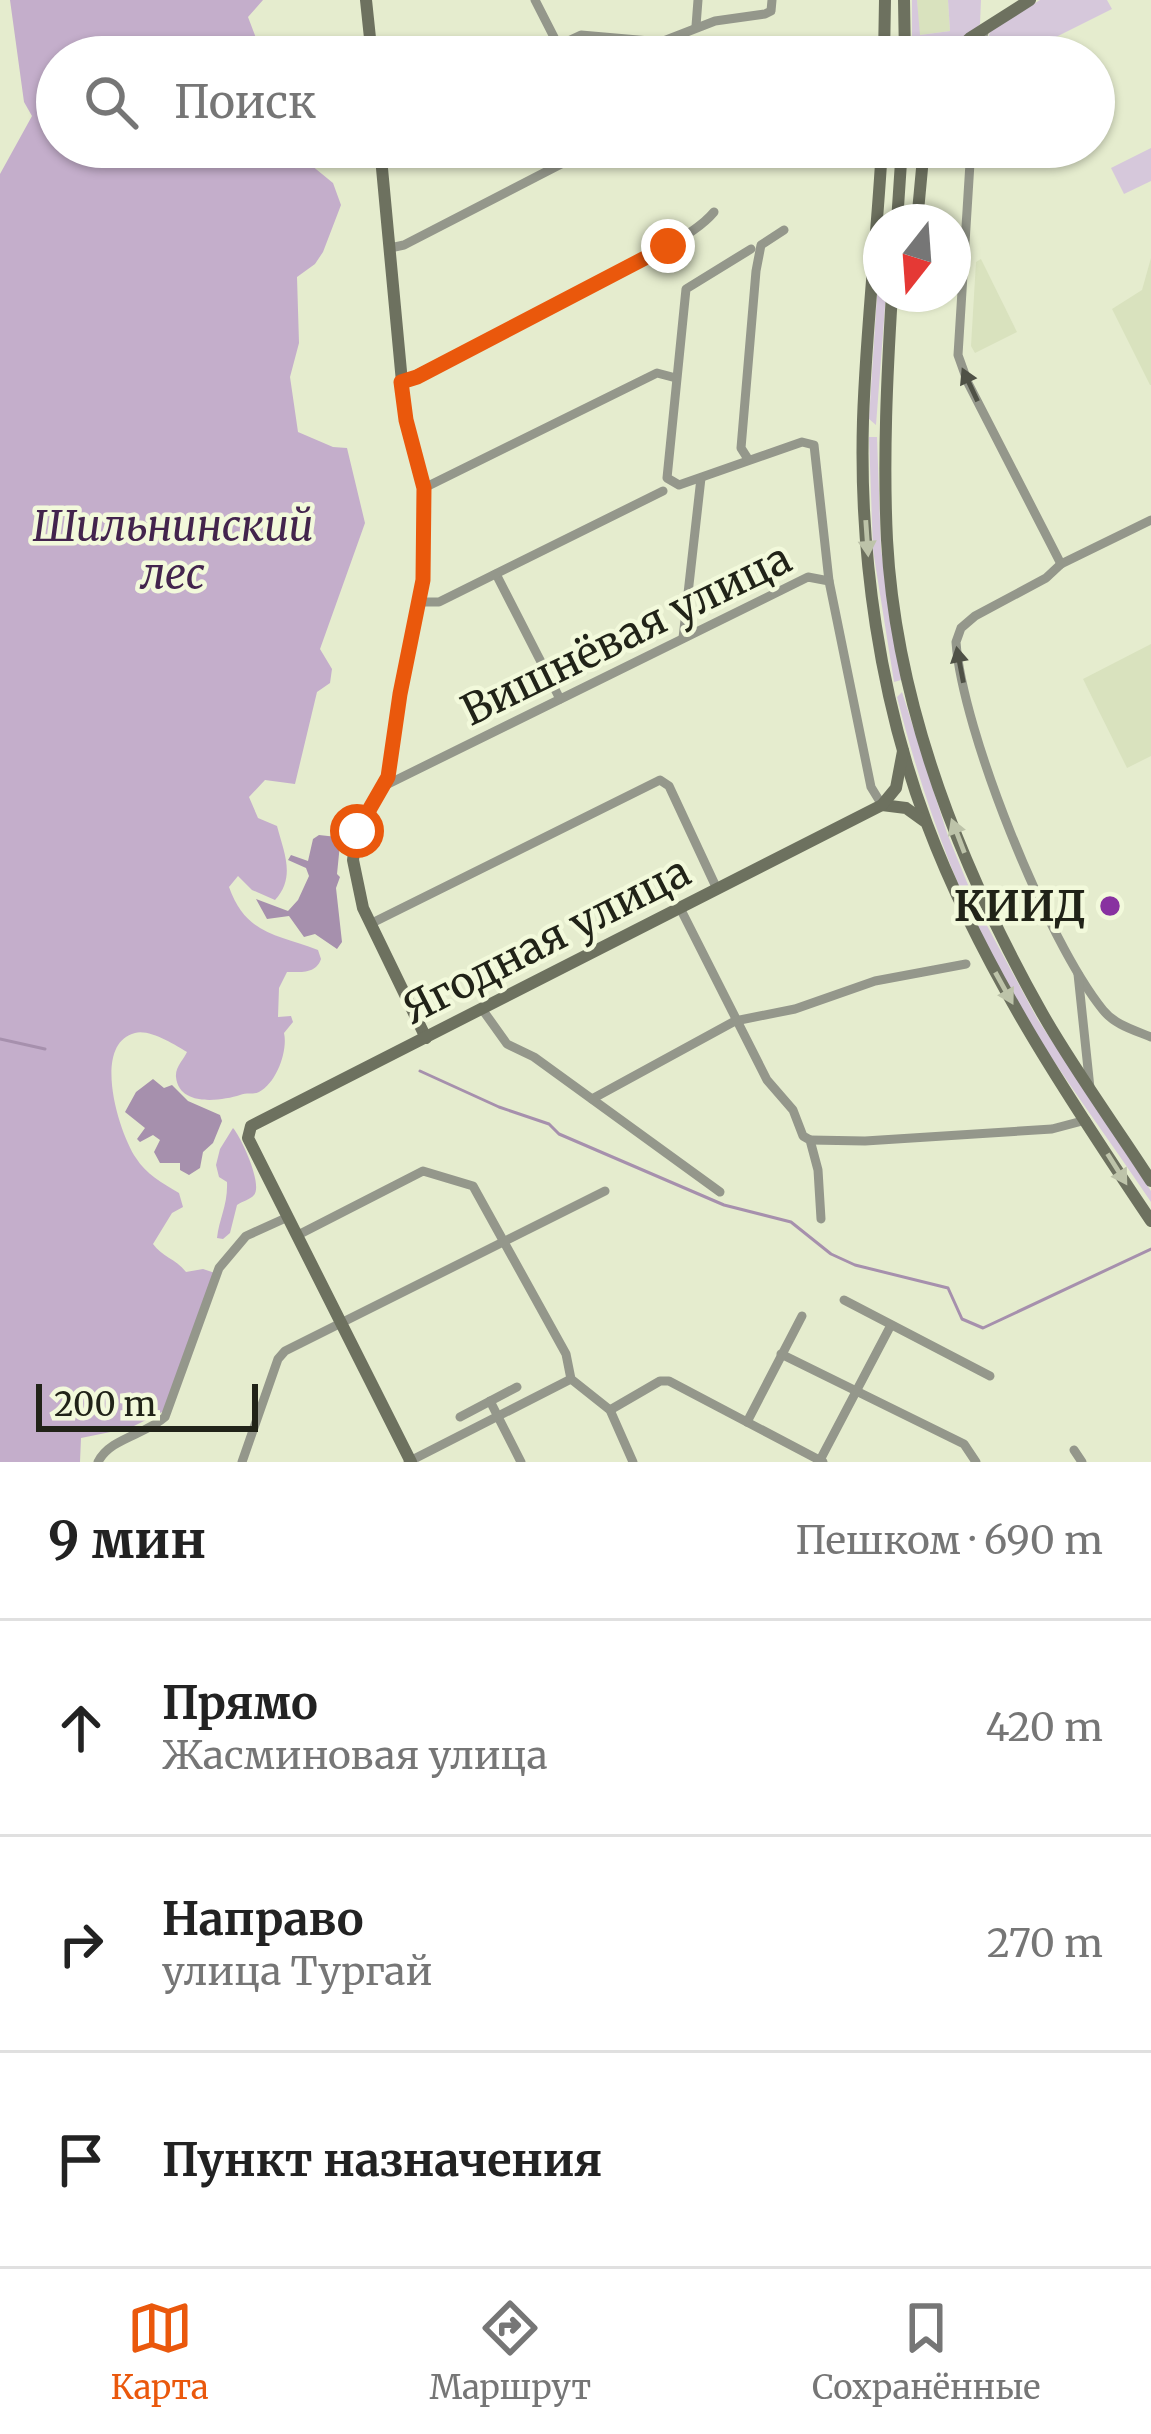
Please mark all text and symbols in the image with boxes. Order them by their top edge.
search box [36,36,1115,168]
icon: search [78,69,144,135]
text: Поиск [174,74,316,130]
north arrow [863,204,971,312]
route end [641,219,695,273]
one-way arrow [960,367,980,402]
park label: Шильнинский лес [33,500,313,600]
one-way arrow [858,520,877,557]
street label: Вишнёвая улица [453,532,799,736]
one-way arrow [950,646,969,684]
route start [330,804,384,858]
one-way arrow [948,817,967,853]
street label: Ягодная улица [393,845,699,1035]
place label: КИИД [954,880,1086,932]
marker: КИИД [1097,893,1123,919]
one-way arrow [993,971,1014,1004]
one-way arrow [1106,1153,1128,1185]
scale bar [36,1378,258,1431]
text: 200 m [54,1384,156,1425]
text: 9 мин [48,1508,206,1572]
text: Пешком · 690 m [795,1516,1103,1565]
text: Прямо [162,1675,318,1731]
icon: ahead [48,1695,114,1761]
text: 420 m [985,1703,1103,1752]
text: Жасминовая улица [162,1731,548,1780]
text: Направо [162,1891,364,1947]
icon: right [48,1911,114,1977]
text: 270 m [987,1919,1103,1968]
text: улица Тургай [162,1947,432,1996]
icon: arrive [48,2127,114,2193]
text: Пункт назначения [162,2132,602,2188]
tab: Карта [110,2295,209,2408]
tab: Маршрут [429,2295,591,2408]
tab: Сохранённые [812,2295,1041,2408]

